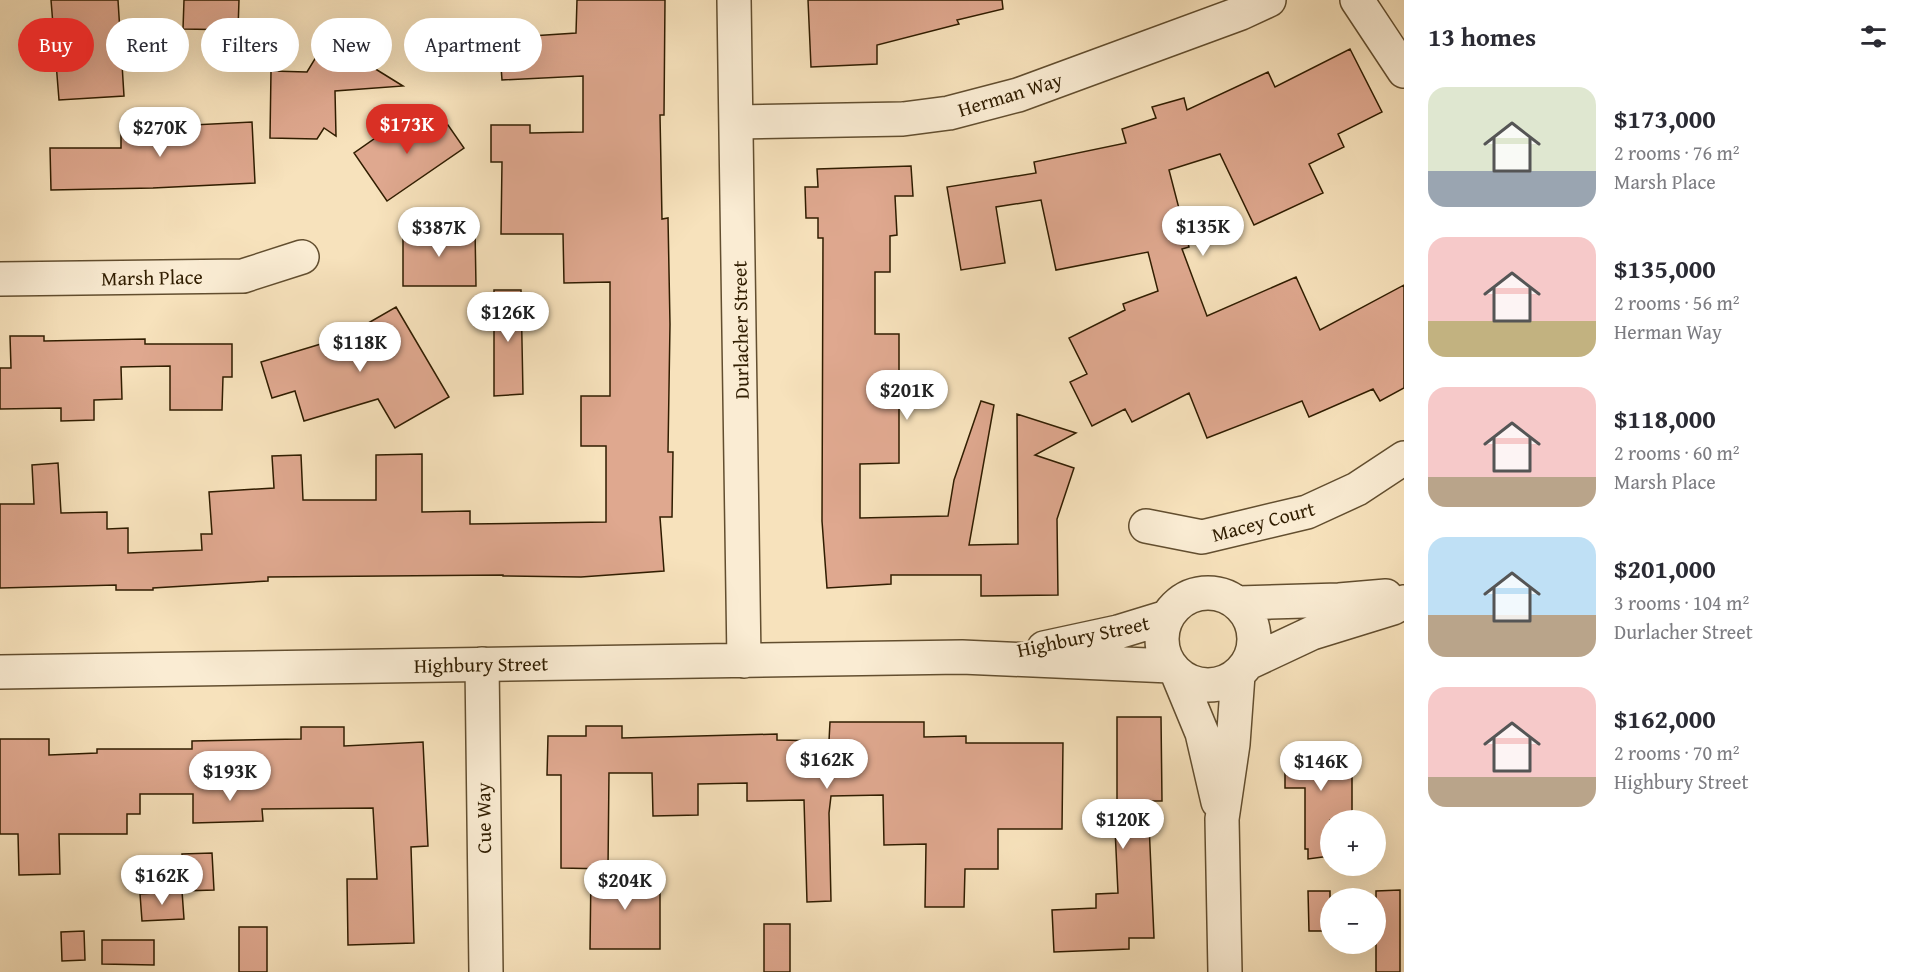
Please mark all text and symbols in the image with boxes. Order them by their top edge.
text: 13 homes [1428,17,1536,56]
chip: Buy [18,18,94,72]
chip: Rent [106,18,189,72]
chip: Filters [201,18,299,72]
chip: New [311,18,392,72]
chip: Apartment [404,18,542,72]
icon: filters [1857,20,1890,53]
street label: Herman Way [954,64,1066,124]
text: $173,000 [1614,99,1716,138]
pin: $173K [365,104,449,155]
pin: $270K [118,107,202,158]
text: $173K [380,109,434,138]
icon: home [1476,111,1548,183]
text: $270K [133,112,187,141]
text: 2 rooms · 76 m² [1614,138,1740,167]
text: Marsh Place [1614,167,1716,196]
pin: $135K [1161,206,1245,257]
pin: $387K [397,207,481,258]
text: $135K [1176,211,1230,240]
text: $387K [412,212,466,241]
text: $135,000 [1614,249,1716,288]
street label: Durlacher Street [724,260,756,400]
icon: home [1476,261,1548,333]
street label: Marsh Place [101,262,203,292]
text: 2 rooms · 56 m² [1614,288,1740,317]
pin: $126K [466,292,550,343]
text: $126K [481,297,535,326]
text: Herman Way [1614,317,1722,346]
pin: $118K [318,322,402,373]
text: $118K [333,327,387,356]
pin: $201K [865,370,949,421]
text: $201K [880,375,934,404]
text: $118,000 [1614,399,1716,438]
icon: home [1476,411,1548,483]
text: 2 rooms · 60 m² [1614,438,1740,467]
text: Marsh Place [1614,467,1716,496]
street label: Macey Court [1208,493,1318,549]
text: $201,000 [1614,549,1716,588]
icon: home [1476,561,1548,633]
text: 3 rooms · 104 m² [1614,588,1749,617]
street label: Highbury Street [1014,608,1152,664]
text: Durlacher Street [1614,617,1753,646]
street label: Highbury Street [414,648,548,680]
text: $162,000 [1614,699,1716,738]
icon: home [1476,711,1548,783]
text: 2 rooms · 70 m² [1614,738,1740,767]
pin: $162K [785,739,869,790]
pin: $146K [1279,741,1363,792]
text: $162K [800,744,854,773]
text: $146K [1294,746,1348,775]
pin: $193K [188,751,272,802]
text: $193K [203,756,257,785]
text: Highbury Street [1614,767,1748,796]
street label: Cue Way [468,782,498,854]
pin: $120K [1081,799,1165,850]
text: $120K [1096,804,1150,833]
map controls [1320,810,1386,954]
button: + [1320,810,1386,876]
pin: $162K [120,855,204,906]
text: $162K [135,860,189,889]
pin: $204K [583,860,667,911]
text: $204K [598,865,652,894]
button: − [1320,888,1386,954]

